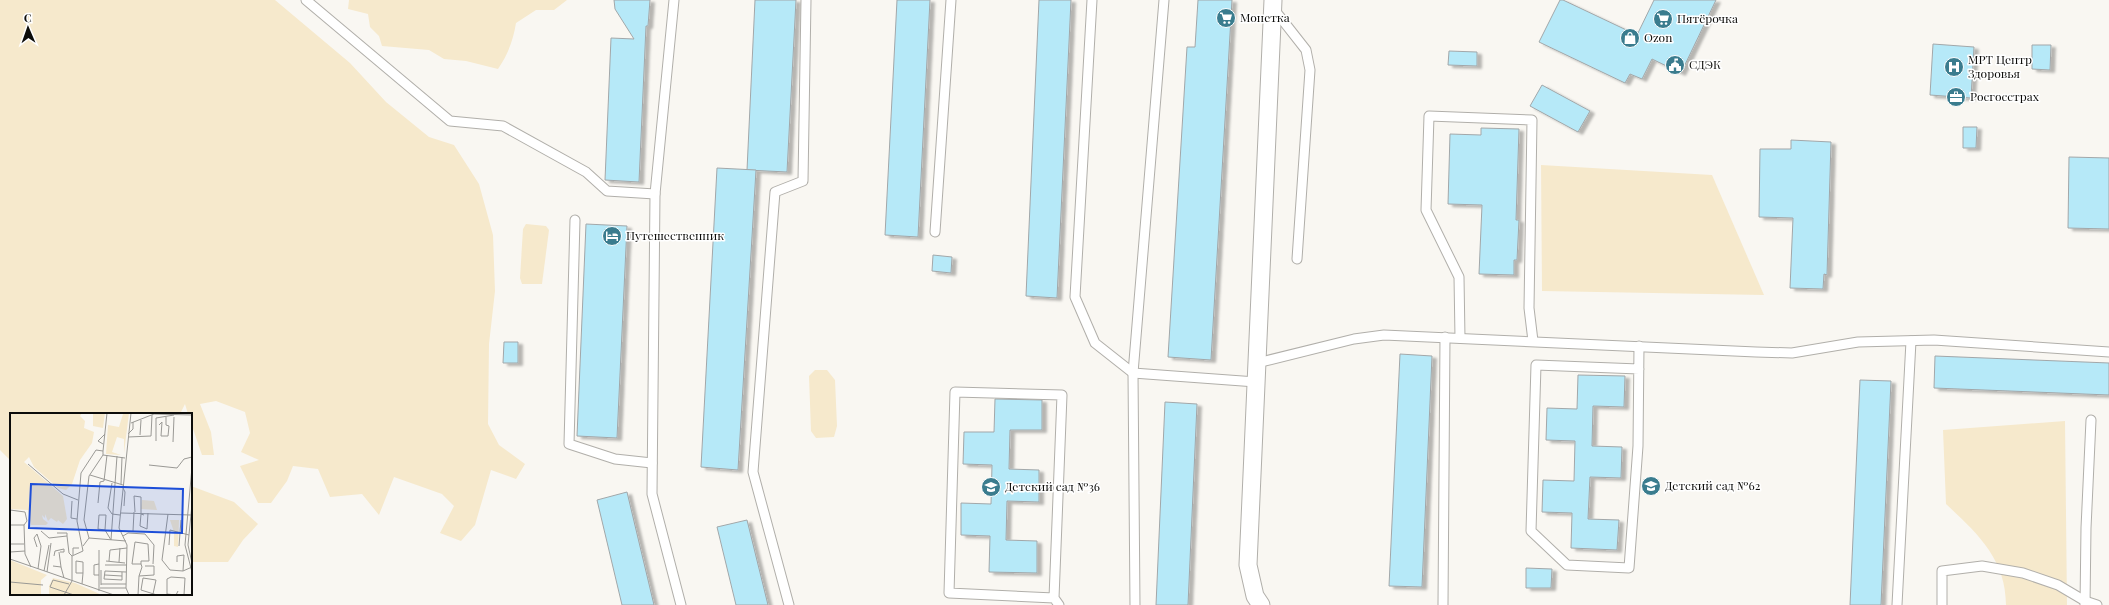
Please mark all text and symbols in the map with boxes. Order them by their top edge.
supermarket icon: Монетка [1215,7,1237,29]
north arrow [8,8,48,48]
supermarket icon: Пятёрочка [1652,8,1674,30]
place label: Монетка [1240,9,1290,25]
text: С [23,10,32,25]
place label: Пятёрочка [1677,10,1738,26]
shop icon: Ozon [1619,27,1641,49]
place label: Ozon [1644,29,1672,45]
place label: МРТ Центр Здоровья [1968,51,2032,81]
public building icon: СДЭК [1664,54,1686,76]
place label: СДЭК [1689,56,1721,72]
hospital icon: МРТ Центр Здоровья [1943,56,1965,78]
office icon: Росгосстрах [1945,86,1967,108]
place label: Росгосстрах [1970,88,2040,104]
hotel icon: Путешественник [601,225,623,247]
place label: Путешественник [626,227,724,243]
inset map [10,413,192,595]
school or university icon: Детский сад №62 [1640,475,1662,497]
school or university icon: Детский сад №36 [980,476,1002,498]
place label: Детский сад №62 [1665,477,1761,493]
place label: Детский сад №36 [1005,478,1100,494]

